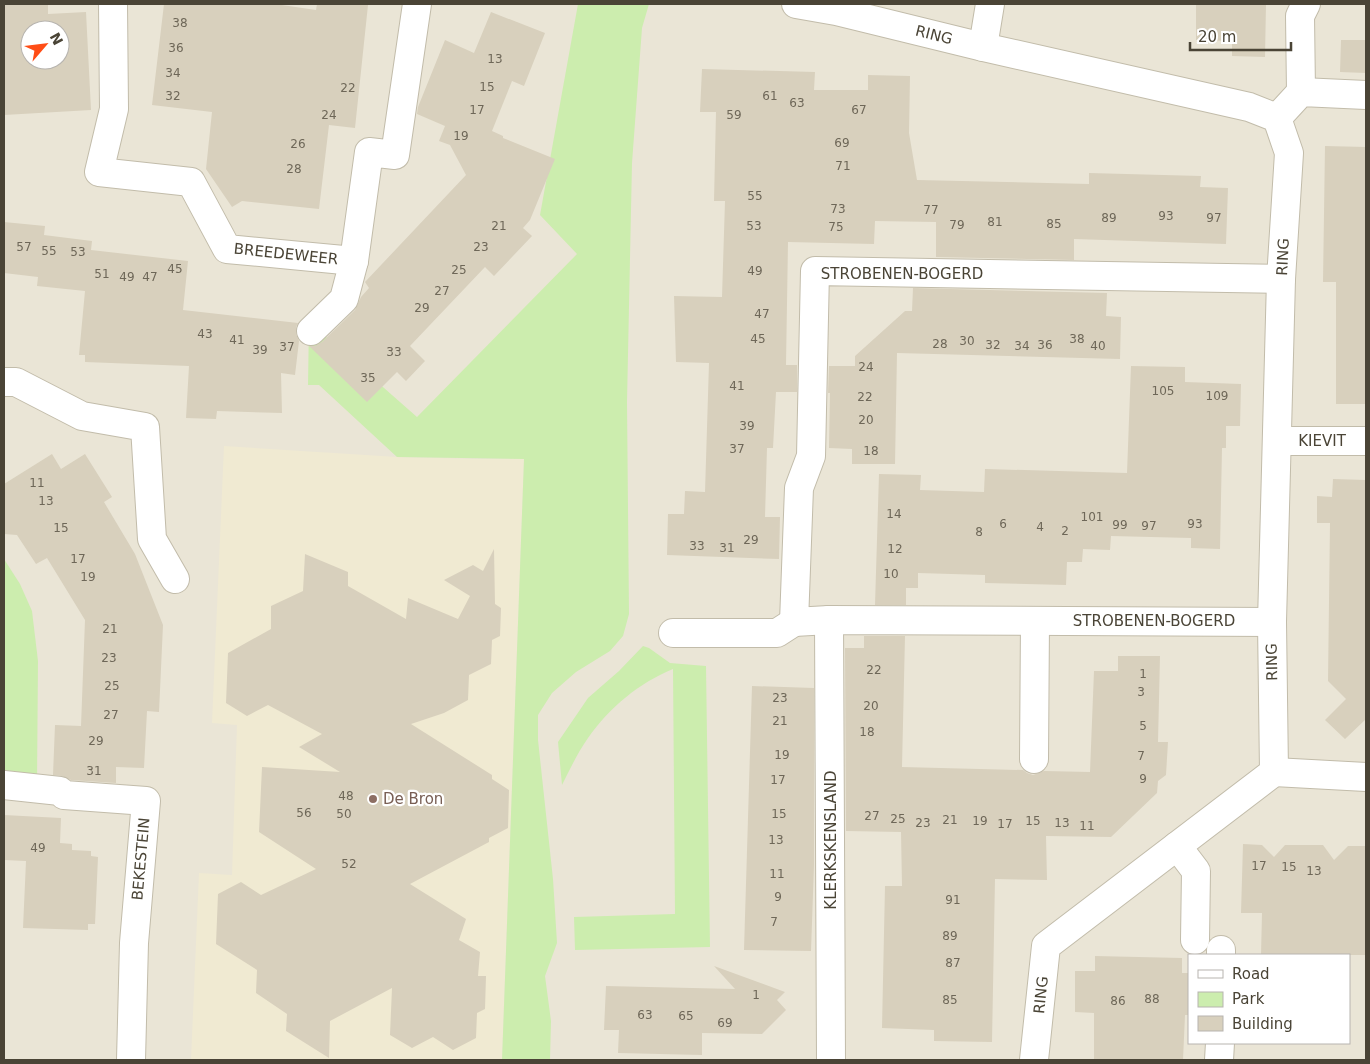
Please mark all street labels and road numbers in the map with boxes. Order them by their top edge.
street label: RING [914,22,954,48]
street label: RING [1273,238,1293,276]
street label: BREEDEWEER [233,240,339,268]
street label: STROBENEN-BOGERD [821,265,983,283]
street label: KIEVIT [1298,432,1347,450]
street label: STROBENEN-BOGERD [1073,612,1235,630]
street label: RING [1263,643,1281,681]
street label: KLERKSKENSLAND [822,770,840,910]
street label: BEKESTEIN [128,817,154,901]
street label: RING [1030,975,1052,1015]

